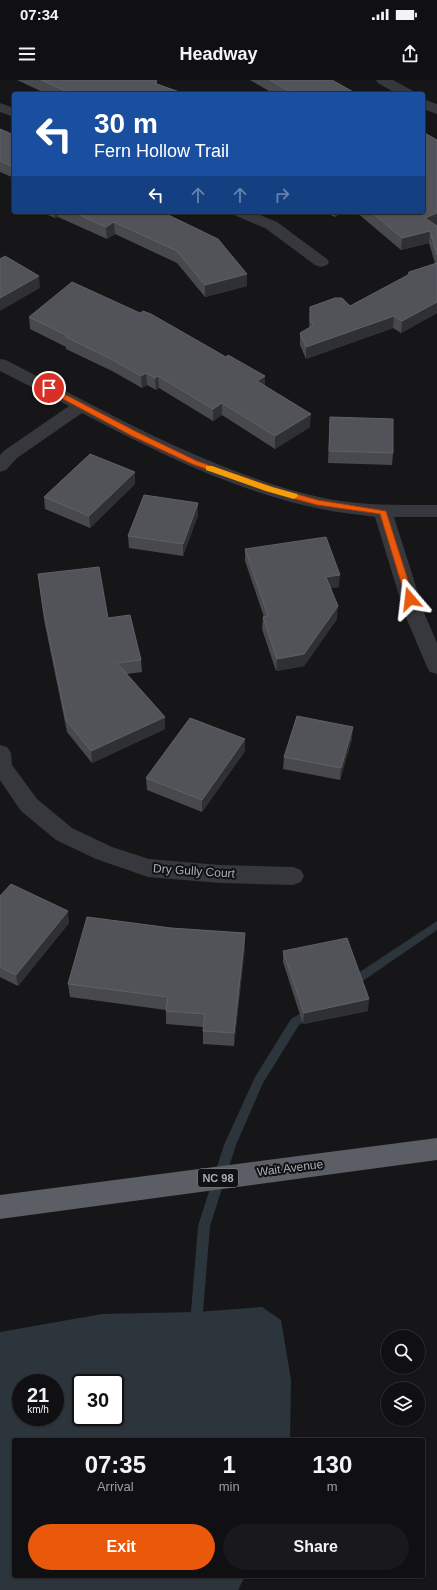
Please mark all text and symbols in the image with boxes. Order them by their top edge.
text: 07:34 [20,6,58,23]
icon: menu [16,43,38,65]
icon: share [399,43,421,65]
text: Headway [179,44,258,64]
icon: left [28,108,80,160]
text: 30 m [94,108,158,139]
text: Fern Hollow Trail [94,141,229,161]
icon: left [145,184,167,206]
icon: ahead [187,184,209,206]
icon: ahead [229,184,251,206]
icon: right [271,184,293,206]
pin [32,371,66,405]
icon: arrive [38,377,60,399]
position arrow [389,578,431,620]
street label: Dry Gully Court [153,861,236,881]
street label: Wait Avenue [256,1157,324,1179]
road number: NC 98 [198,1169,238,1187]
map controls [381,1330,425,1426]
button: search [381,1330,425,1374]
speed limit sign: 30 [72,1374,124,1426]
button: layers [381,1382,425,1426]
text: 21 [27,1384,49,1406]
text: km/h [27,1404,49,1415]
text: 07:35 [85,1451,146,1478]
text: 1 [222,1451,236,1478]
text: 130 [312,1451,352,1478]
text: Arrival [97,1479,134,1494]
text: min [219,1479,240,1494]
text: m [327,1479,338,1494]
button: Exit [28,1524,215,1570]
button: Share [223,1524,409,1570]

